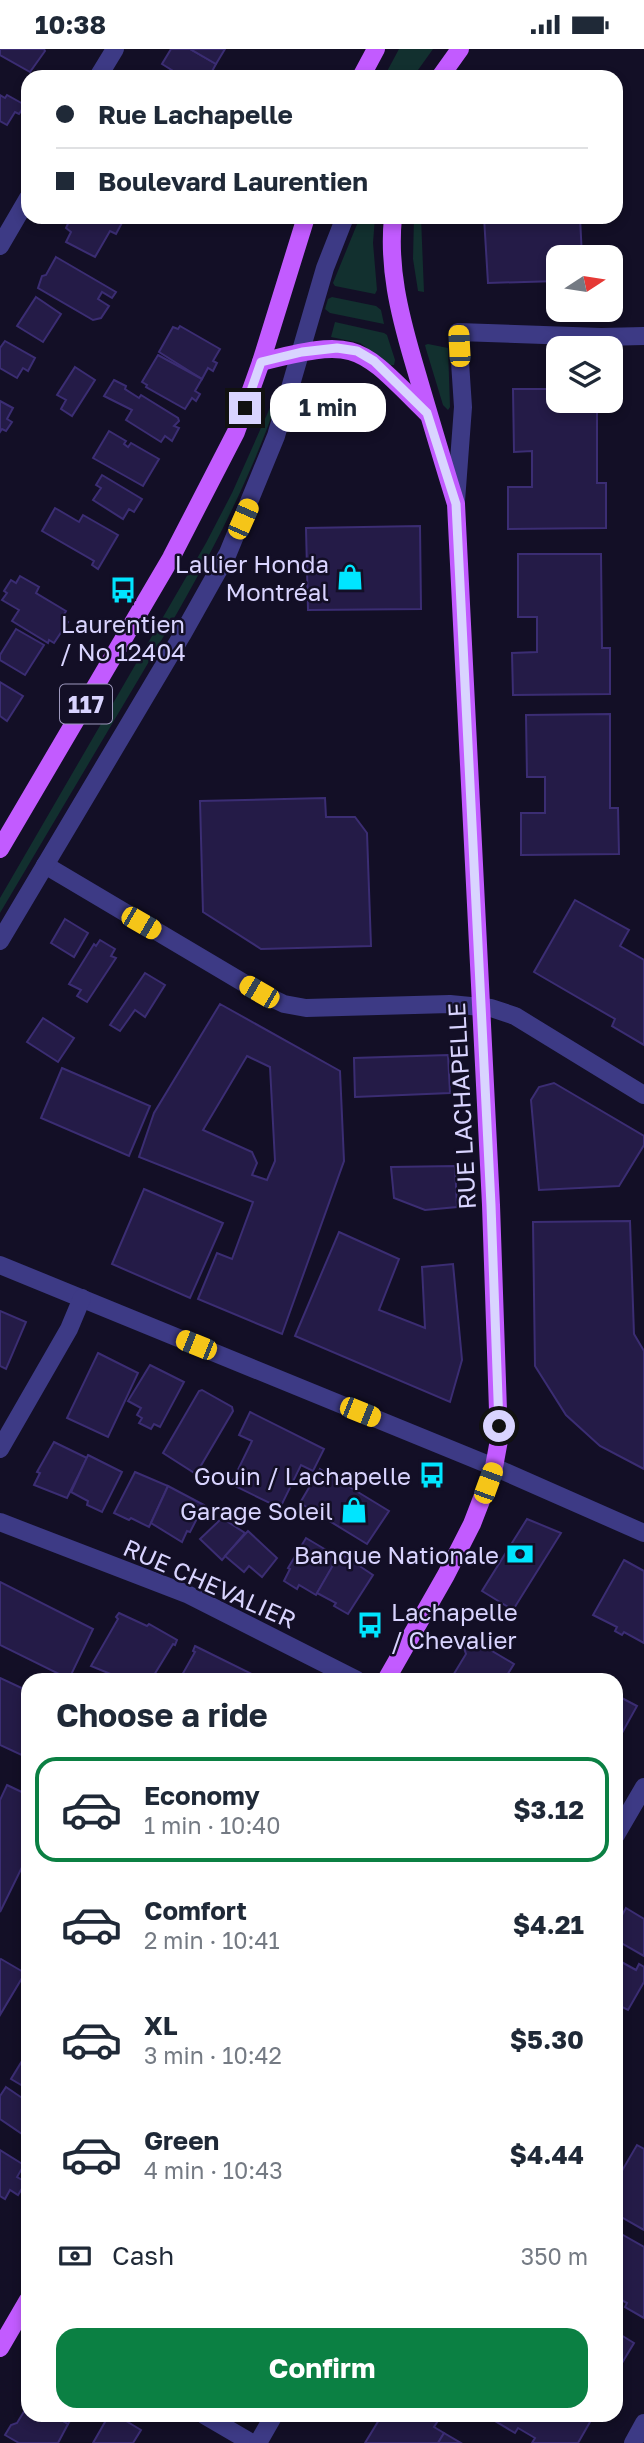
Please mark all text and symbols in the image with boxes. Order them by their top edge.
text: 10:38 [35,9,106,40]
text: Rue Lachapelle [98,99,293,130]
text: Boulevard Laurentien [98,166,368,197]
north arrow [546,245,623,322]
map controls [546,245,623,413]
car [448,324,471,368]
button: layers [546,336,623,413]
callout: 1 min [270,383,385,433]
route end [229,392,261,424]
text: 1 min [299,393,357,421]
car [225,496,262,542]
place label: Lallier Honda Montréal [175,549,329,606]
shop icon: Lallier Honda Montréal [335,562,365,592]
bus stop icon: Laurentien / No 12404 [108,575,138,605]
place label: Laurentien / No 12404 [60,609,186,666]
road number: 117 [60,685,112,723]
car [118,903,165,943]
car [236,972,283,1012]
street label: RUE LACHAPELLE [441,1002,481,1210]
car [173,1327,220,1363]
car [337,1394,384,1430]
route start [483,1410,515,1442]
bus stop icon: Gouin / Lachapelle [417,1460,447,1490]
car [471,1460,506,1506]
place label: Gouin / Lachapelle [194,1461,411,1490]
shop icon: Garage Soleil [339,1495,369,1525]
place label: Garage Soleil [180,1496,333,1525]
street label: RUE CHEVALIER [119,1532,301,1634]
bank icon: Banque Nationale [505,1539,535,1569]
place label: Banque Nationale [294,1540,499,1569]
place label: Lachapelle / Chevalier [391,1597,518,1654]
bus stop icon: Lachapelle / Chevalier [355,1610,385,1640]
text: Choose a ride [56,1696,268,1734]
icon: car [60,1778,123,1841]
text: Economy [144,1780,260,1811]
text: $3.12 [513,1794,584,1825]
text: 1 min · 10:40 [144,1811,281,1839]
icon: car [60,1893,123,1956]
text: Comfort [144,1895,247,1926]
text: $4.21 [513,1909,584,1940]
text: 2 min · 10:41 [144,1926,280,1954]
icon: car [60,2008,123,2071]
text: XL [144,2010,178,2041]
text: $5.30 [510,2024,584,2055]
text: 3 min · 10:42 [144,2041,282,2069]
icon: car [60,2123,123,2186]
text: Green [144,2125,219,2156]
text: $4.44 [510,2139,584,2170]
text: 4 min · 10:43 [144,2156,283,2184]
icon: cash [56,2237,94,2275]
text: Cash [112,2240,174,2271]
text: 350 m [521,2242,588,2270]
button: Confirm [56,2328,588,2408]

